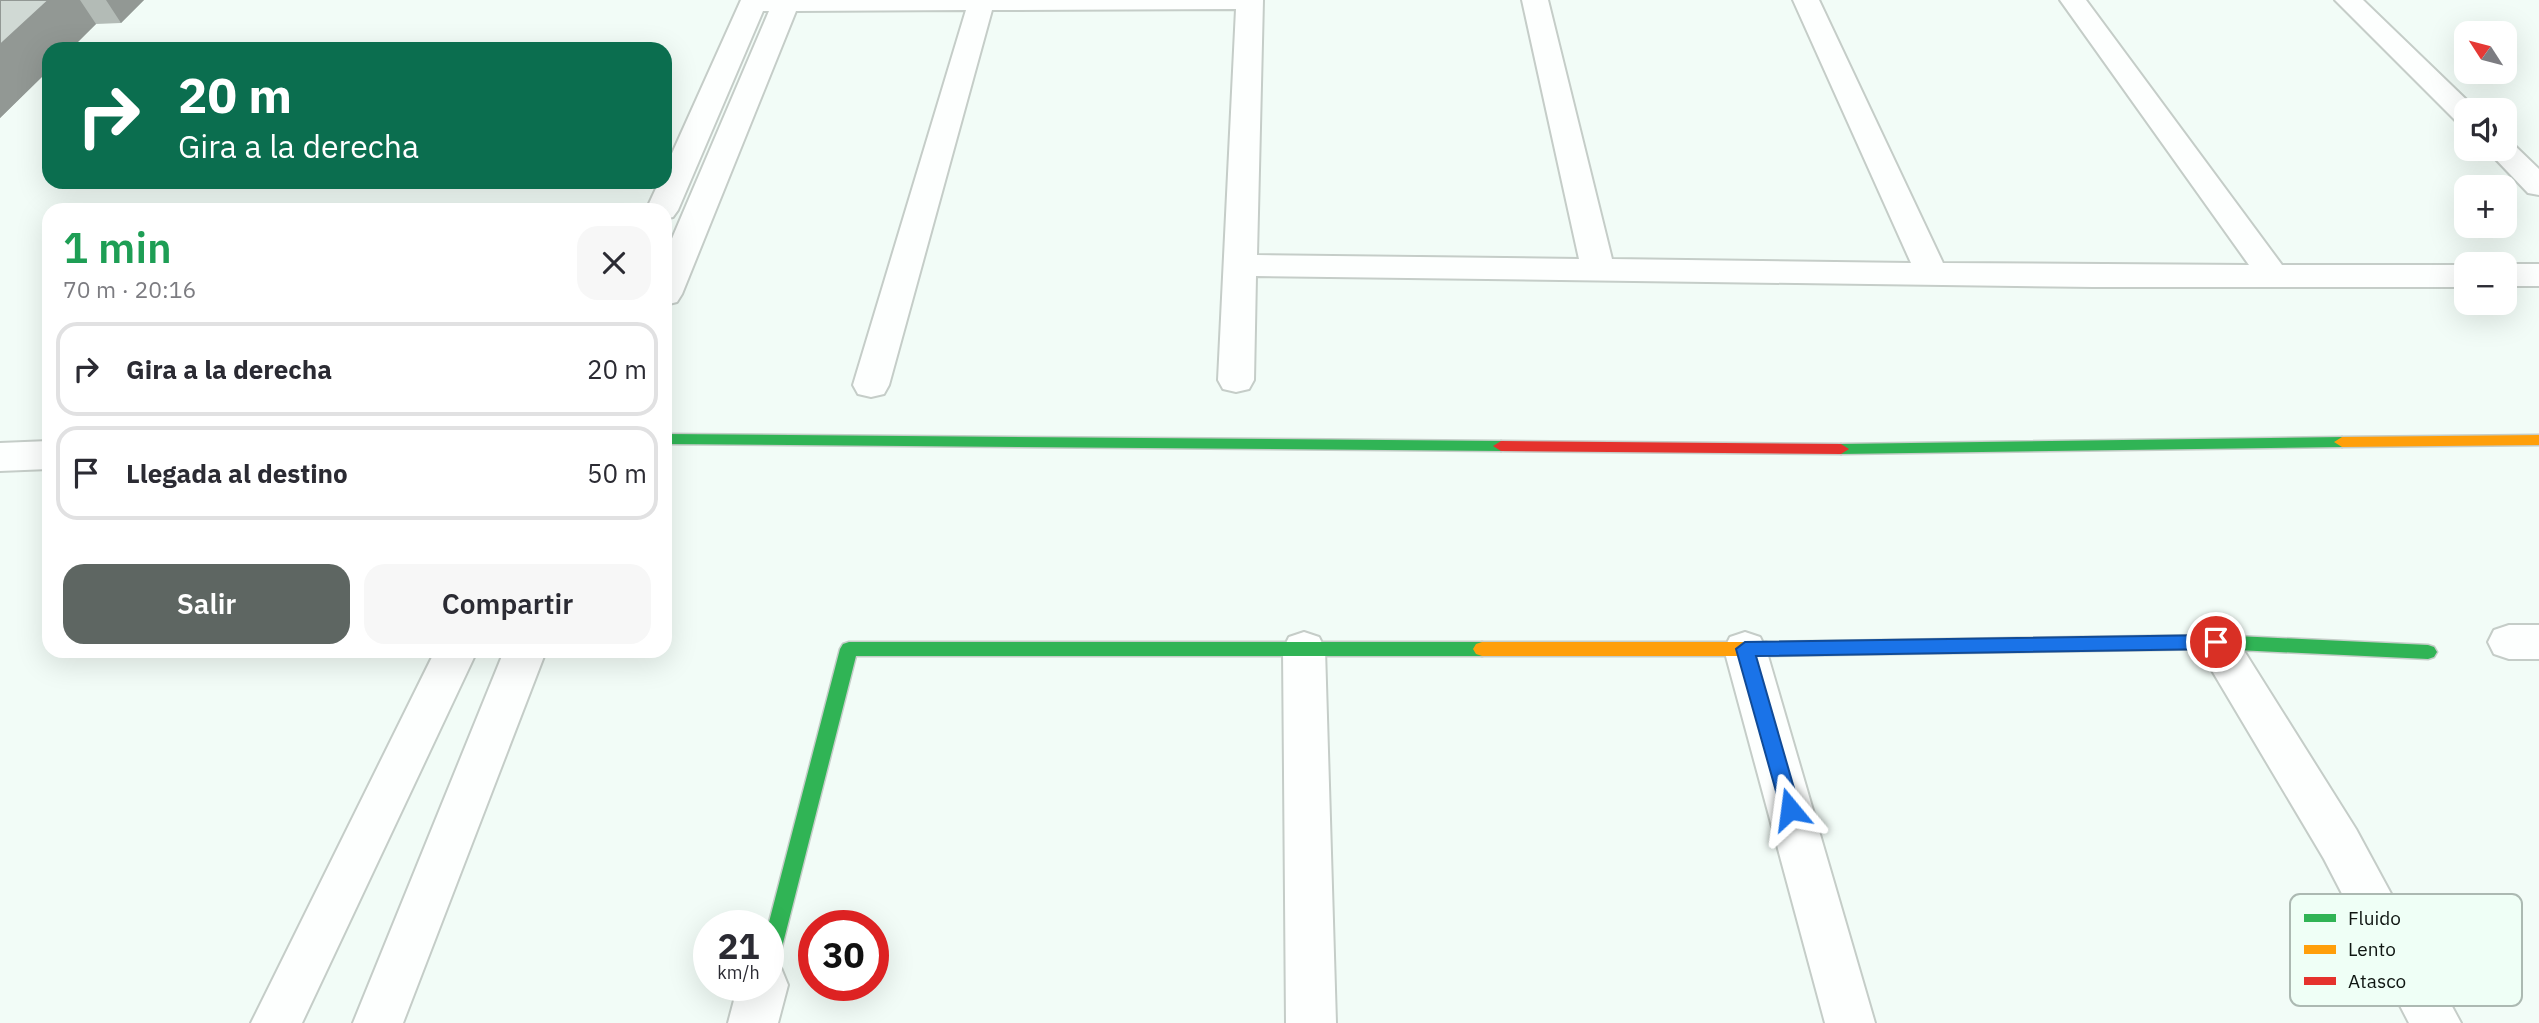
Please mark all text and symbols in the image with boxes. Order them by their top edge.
north arrow [2454,21,2516,84]
map controls [2454,21,2517,315]
text: 20 m [178,63,292,126]
icon: right [63,70,154,161]
button: sound [2454,98,2517,161]
text: Gira a la derecha [178,125,419,167]
button: + [2454,175,2517,238]
text: 1 min [63,220,172,275]
button: close [577,226,651,300]
button: − [2454,252,2517,315]
text: 70 m · 20:16 [63,274,196,304]
icon: right [67,350,105,388]
text: Gira a la derecha [126,352,332,386]
text: 20 m [587,352,647,386]
icon: arrive [67,454,105,492]
text: Llegada al destino [126,456,348,490]
text: 50 m [587,456,647,490]
button: Salir [63,564,350,644]
button: Compartir [364,564,651,644]
pin [2186,612,2246,672]
icon: arrive [2197,623,2235,661]
position arrow [1753,772,1827,846]
legend [2290,894,2522,1006]
text: Fluido [2348,906,2401,930]
speed limit sign: 30 [798,910,889,1001]
text: 21 [717,923,760,969]
text: Lento [2348,937,2396,961]
text: km/h [717,961,760,984]
text: Atasco [2348,969,2406,993]

